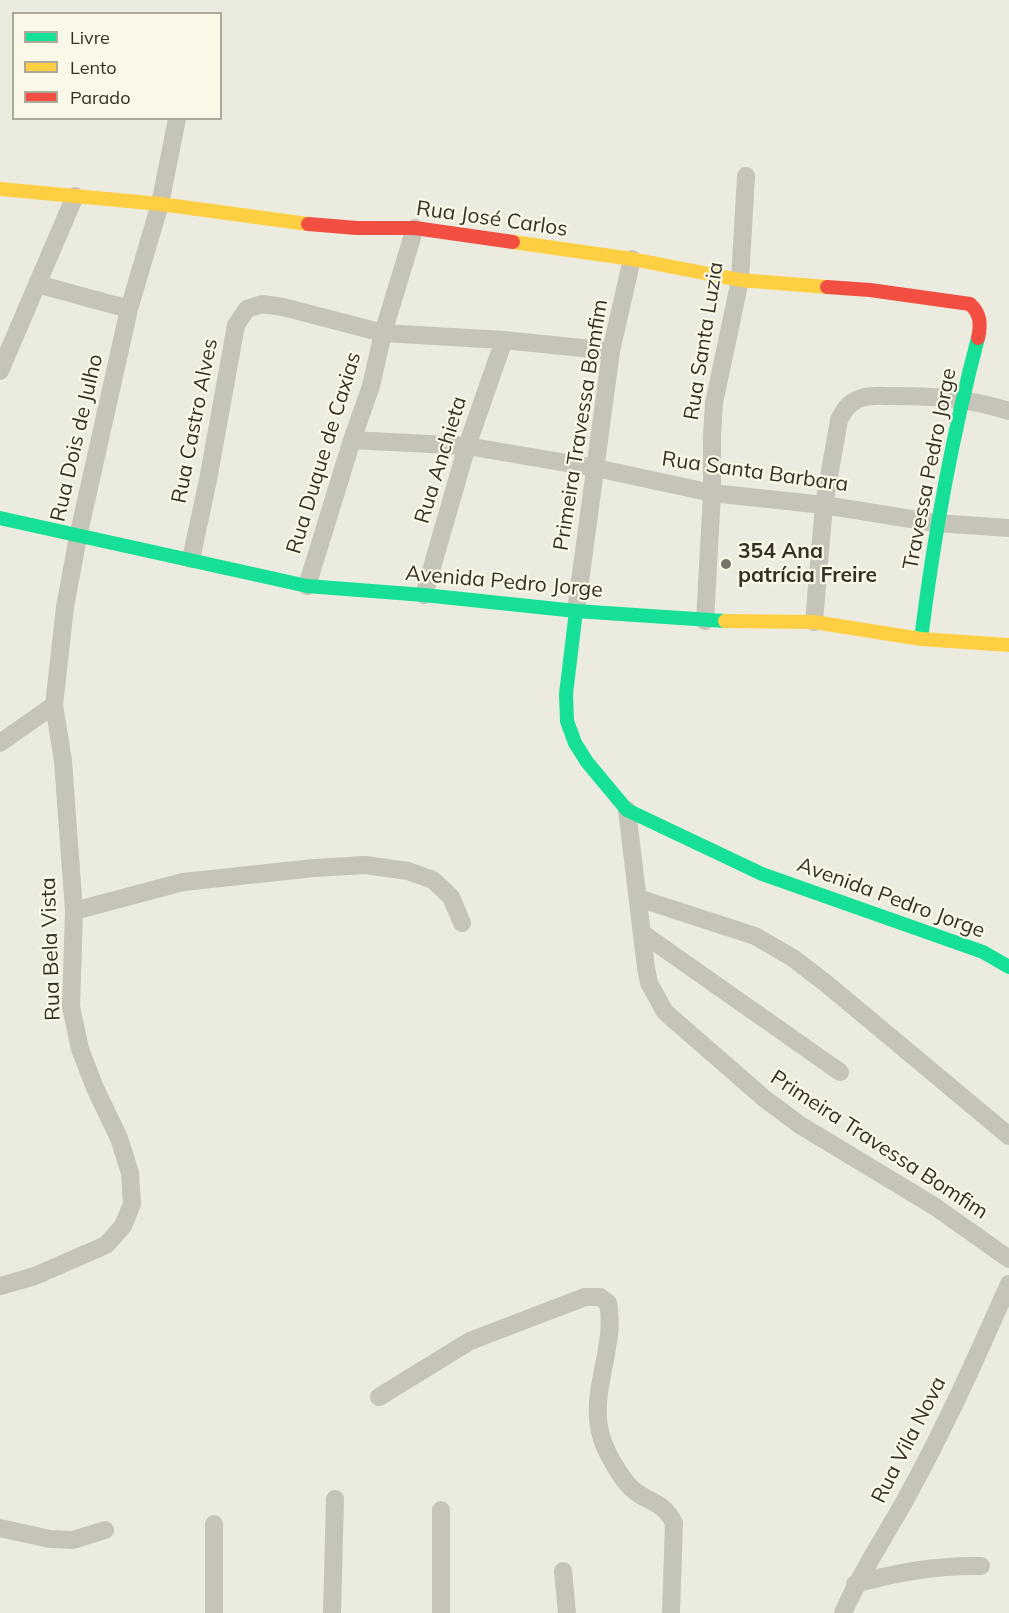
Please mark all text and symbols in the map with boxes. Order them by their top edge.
legend [12,12,222,120]
text: Livre [70,26,110,49]
text: Lento [70,56,117,79]
text: Parado [70,86,130,109]
street label: Rua José Carlos [415,196,569,242]
street label: Rua Santa Luzia [679,260,729,422]
street label: Primeira Travessa Bomfim [549,298,613,552]
street label: Rua Castro Alves [167,337,223,505]
street label: Rua Duque de Caxias [281,349,367,557]
street label: Rua Dois de Julho [45,352,109,524]
street label: Travessa Pedro Jorge [898,366,962,572]
street label: Rua Anchieta [410,393,472,527]
street label: Rua Santa Barbara [660,446,850,498]
place label: 354 Ana patrícia Freire [738,539,877,589]
marker: 354 Ana patrícia Freire [719,557,733,571]
street label: Avenida Pedro Jorge [404,561,604,603]
street label: Avenida Pedro Jorge [794,852,988,944]
street label: Rua Bela Vista [36,877,66,1021]
street label: Primeira Travessa Bomfim [766,1065,992,1225]
street label: Rua Vila Nova [866,1373,952,1507]

